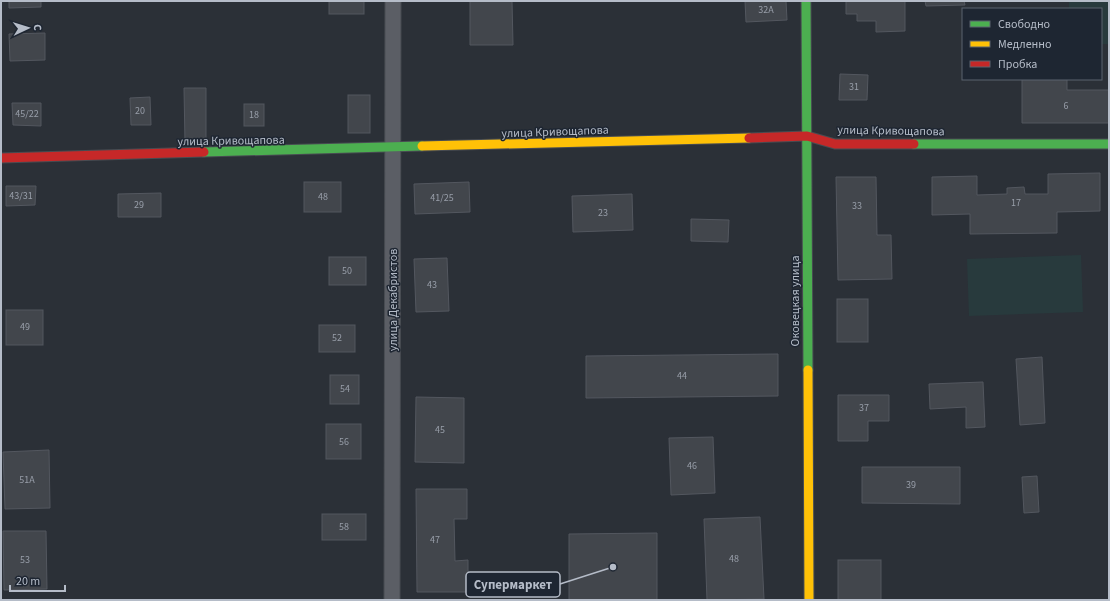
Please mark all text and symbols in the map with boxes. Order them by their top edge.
house number: 32А [758,3,774,17]
north arrow [8,8,48,48]
legend [962,8,1102,80]
text: Свободно [998,16,1050,33]
text: С [30,24,45,32]
text: Медленно [998,36,1052,53]
text: Пробка [998,56,1037,73]
house number: 31 [849,80,859,94]
house number: 6 [1064,99,1069,113]
house number: 20 [135,104,145,118]
house number: 45/22 [15,107,39,121]
house number: 18 [249,108,259,122]
street label: улица Кривощапова [501,122,609,142]
street label: улица Кривощапова [837,122,945,140]
street label: улица Кривощапова [177,132,285,150]
house number: 43/31 [9,189,33,203]
house number: 48 [318,190,328,204]
house number: 41/25 [430,191,454,205]
house number: 17 [1011,196,1021,210]
house number: 29 [134,198,144,212]
house number: 33 [852,199,862,213]
house number: 23 [598,206,608,220]
street label: улица Декабристов [385,249,402,351]
street label: Оковецкая улица [787,256,804,346]
house number: 50 [342,264,352,278]
house number: 43 [427,278,437,292]
house number: 49 [20,320,30,334]
house number: 52 [332,331,342,345]
house number: 44 [677,369,687,383]
house number: 54 [340,382,350,396]
house number: 37 [859,401,869,415]
house number: 45 [435,423,445,437]
house number: 56 [339,435,349,449]
house number: 46 [687,459,697,473]
house number: 51А [19,473,35,487]
house number: 39 [906,478,916,492]
house number: 58 [339,520,349,534]
house number: 47 [430,533,440,547]
house number: 48 [729,552,739,566]
house number: 53 [20,553,30,567]
scale bar [10,567,65,593]
callout: Супермаркет [466,572,560,597]
text: 20 m [16,573,40,590]
text: Супермаркет [474,576,553,594]

